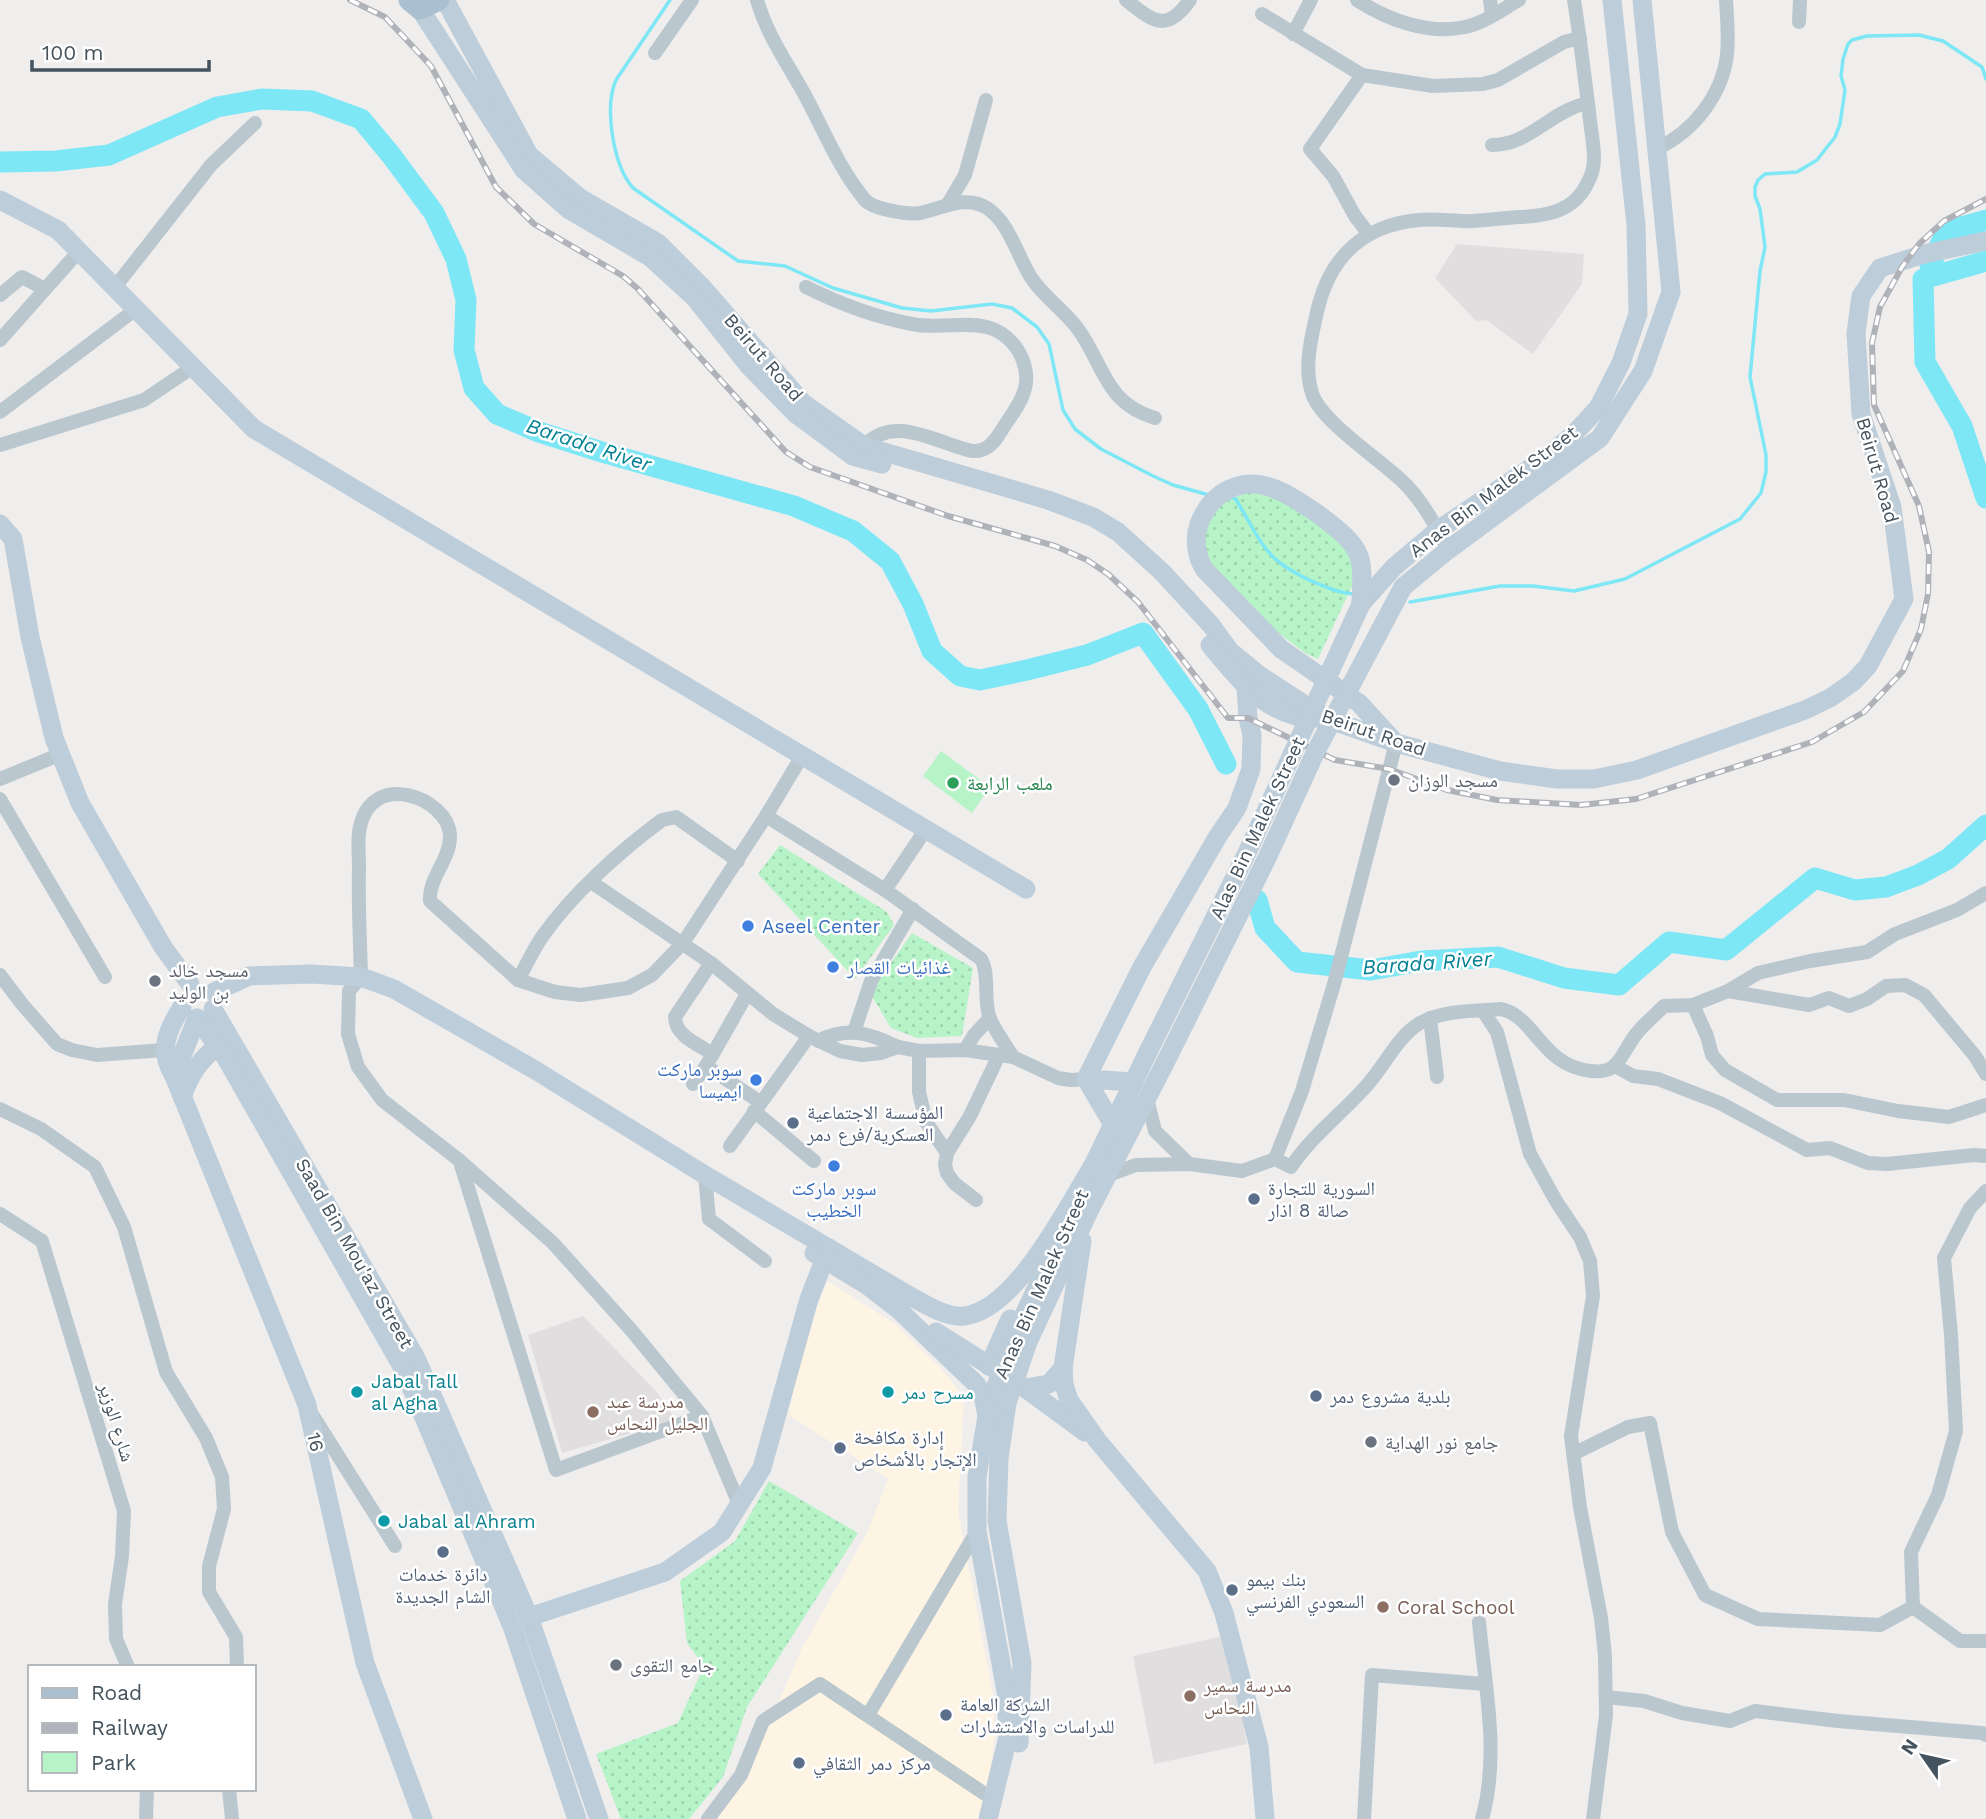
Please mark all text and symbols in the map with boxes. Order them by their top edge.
scale bar [32,28,208,72]
text: 100 m [42,40,104,65]
street label: Beirut Road [719,309,808,406]
water label: Barada River [524,413,656,477]
street label: Beirut Road [1851,415,1904,526]
street label: Anas Bin Malek Street [1405,421,1582,562]
street label: Beirut Road [1319,704,1429,761]
street label: Alas Bin Malek Street [1205,733,1310,923]
place label: مسجد الوزان [1408,769,1498,792]
place label: ملعب الرابعة [967,772,1053,795]
marker: مسجد الوزان [1386,772,1402,788]
marker: ملعب الرابعة [945,775,961,791]
place label: Aseel Center [762,915,881,938]
marker: Aseel Center [740,918,756,934]
water label: Barada River [1361,945,1493,979]
place label: غذائيات القصار [846,956,951,979]
place label: مسجد خالد بن الوليد [169,959,248,1004]
marker: غذائيات القصار [825,959,841,975]
marker: مسجد خالد بن الوليد [147,973,163,989]
place label: سوبر ماركت ايميسا [657,1058,742,1103]
marker: سوبر ماركت ايميسا [748,1072,764,1088]
place label: المؤسسة الاجتماعية العسكرية/فرع دمر [806,1101,943,1146]
marker: المؤسسة الاجتماعية العسكرية/فرع دمر [785,1115,801,1131]
street label: Saad Bin Mou'az Street [291,1154,418,1352]
marker: سوبر ماركت الخطيب [826,1158,842,1174]
place label: سوبر ماركت الخطيب [792,1177,877,1222]
place label: السورية للتجارة صالة 8 اذار [1267,1177,1375,1222]
street label: Anas Bin Malek Street [989,1186,1094,1382]
marker: السورية للتجارة صالة 8 اذار [1246,1191,1262,1207]
place label: Jabal Tall al Agha [371,1370,458,1415]
street label: شارع الوزير [93,1379,139,1465]
place label: مسرح دمر [901,1381,974,1404]
marker: Jabal Tall al Agha [349,1384,365,1400]
marker: مسرح دمر [880,1384,896,1400]
place label: بلدية مشروع دمر [1329,1385,1450,1408]
marker: بلدية مشروع دمر [1308,1388,1324,1404]
place label: مدرسة عبد الجليل النحاس [607,1390,708,1435]
marker: مدرسة عبد الجليل النحاس [585,1404,601,1420]
place label: إدارة مكافحة الإتجار بالأشخاص [854,1426,977,1472]
street label: 16 [302,1430,329,1454]
place label: جامع نور الهداية [1385,1431,1498,1455]
marker: جامع نور الهداية [1363,1434,1379,1450]
marker: إدارة مكافحة الإتجار بالأشخاص [832,1440,848,1456]
place label: Jabal al Ahram [398,1510,536,1533]
marker: Jabal al Ahram [376,1513,392,1529]
marker: دائرة خدمات الشام الجديدة [435,1544,451,1560]
place label: دائرة خدمات الشام الجديدة [395,1563,491,1610]
place label: بنك بيمو السعودي الفرنسي [1246,1568,1364,1617]
marker: بنك بيمو السعودي الفرنسي [1224,1582,1240,1598]
place label: Coral School [1397,1596,1515,1619]
marker: Coral School [1375,1599,1391,1615]
place label: جامع التقوى [630,1654,714,1678]
marker: جامع التقوى [608,1657,624,1673]
legend [28,1665,256,1791]
place label: مدرسة سمير النحاس [1203,1674,1291,1719]
text: Road [91,1680,142,1705]
marker: مدرسة سمير النحاس [1182,1688,1198,1704]
place label: الشركة العامة للدراسات والاستشارات [960,1693,1115,1738]
marker: الشركة العامة للدراسات والاستشارات [938,1707,954,1723]
text: Railway [91,1715,168,1740]
north arrow [1888,1721,1958,1791]
text: N [1896,1735,1923,1759]
text: Park [91,1750,136,1775]
place label: مركز دمر الثقافي [813,1752,931,1779]
marker: مركز دمر الثقافي [791,1755,807,1771]

